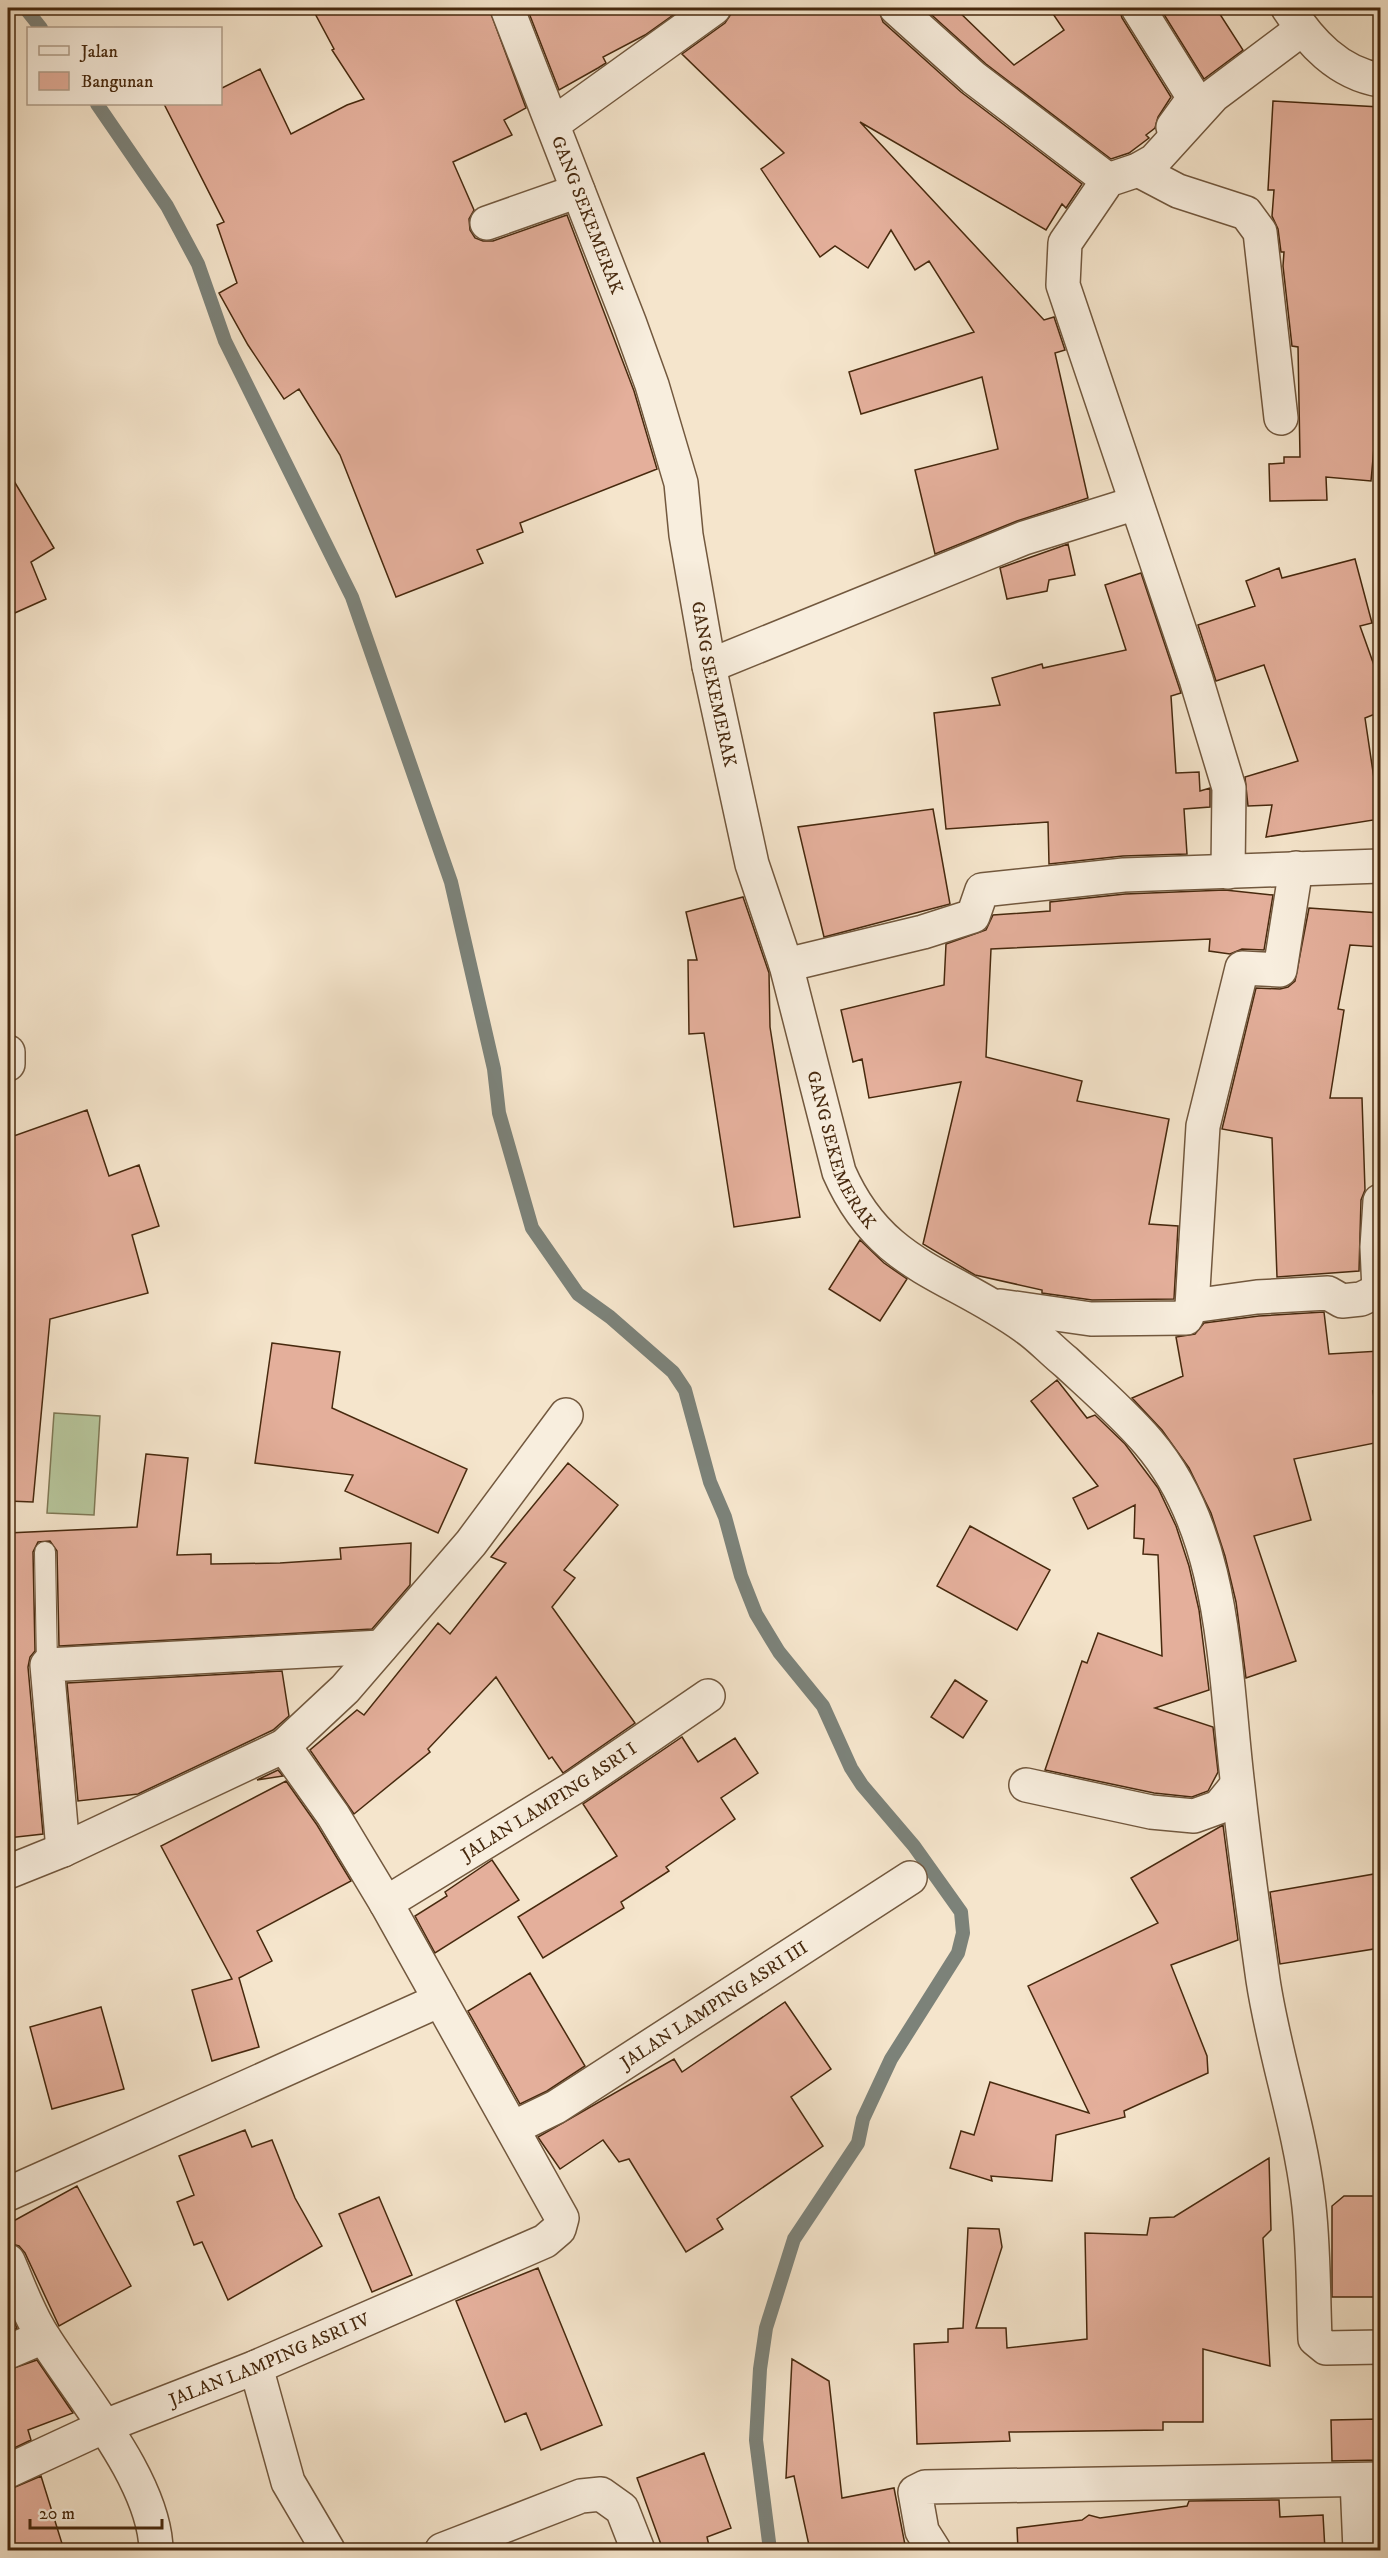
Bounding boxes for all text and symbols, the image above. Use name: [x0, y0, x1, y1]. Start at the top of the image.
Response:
legend: [27, 27, 222, 105]
text: Jalan: [79, 41, 119, 63]
text: Bangunan: [81, 71, 154, 93]
street label: GANG SEKEMERAK: [546, 133, 627, 298]
street label: GANG SEKEMERAK: [686, 600, 741, 769]
street label: GANG SEKEMERAK: [802, 1069, 880, 1234]
street label: JALAN LAMPING ASRI I: [456, 1738, 641, 1867]
street label: JALAN LAMPING ASRI III: [615, 1937, 812, 2075]
street label: JALAN LAMPING ASRI IV: [164, 2309, 374, 2413]
scale bar: [30, 2492, 162, 2530]
text: 20 m: [39, 2503, 75, 2525]

